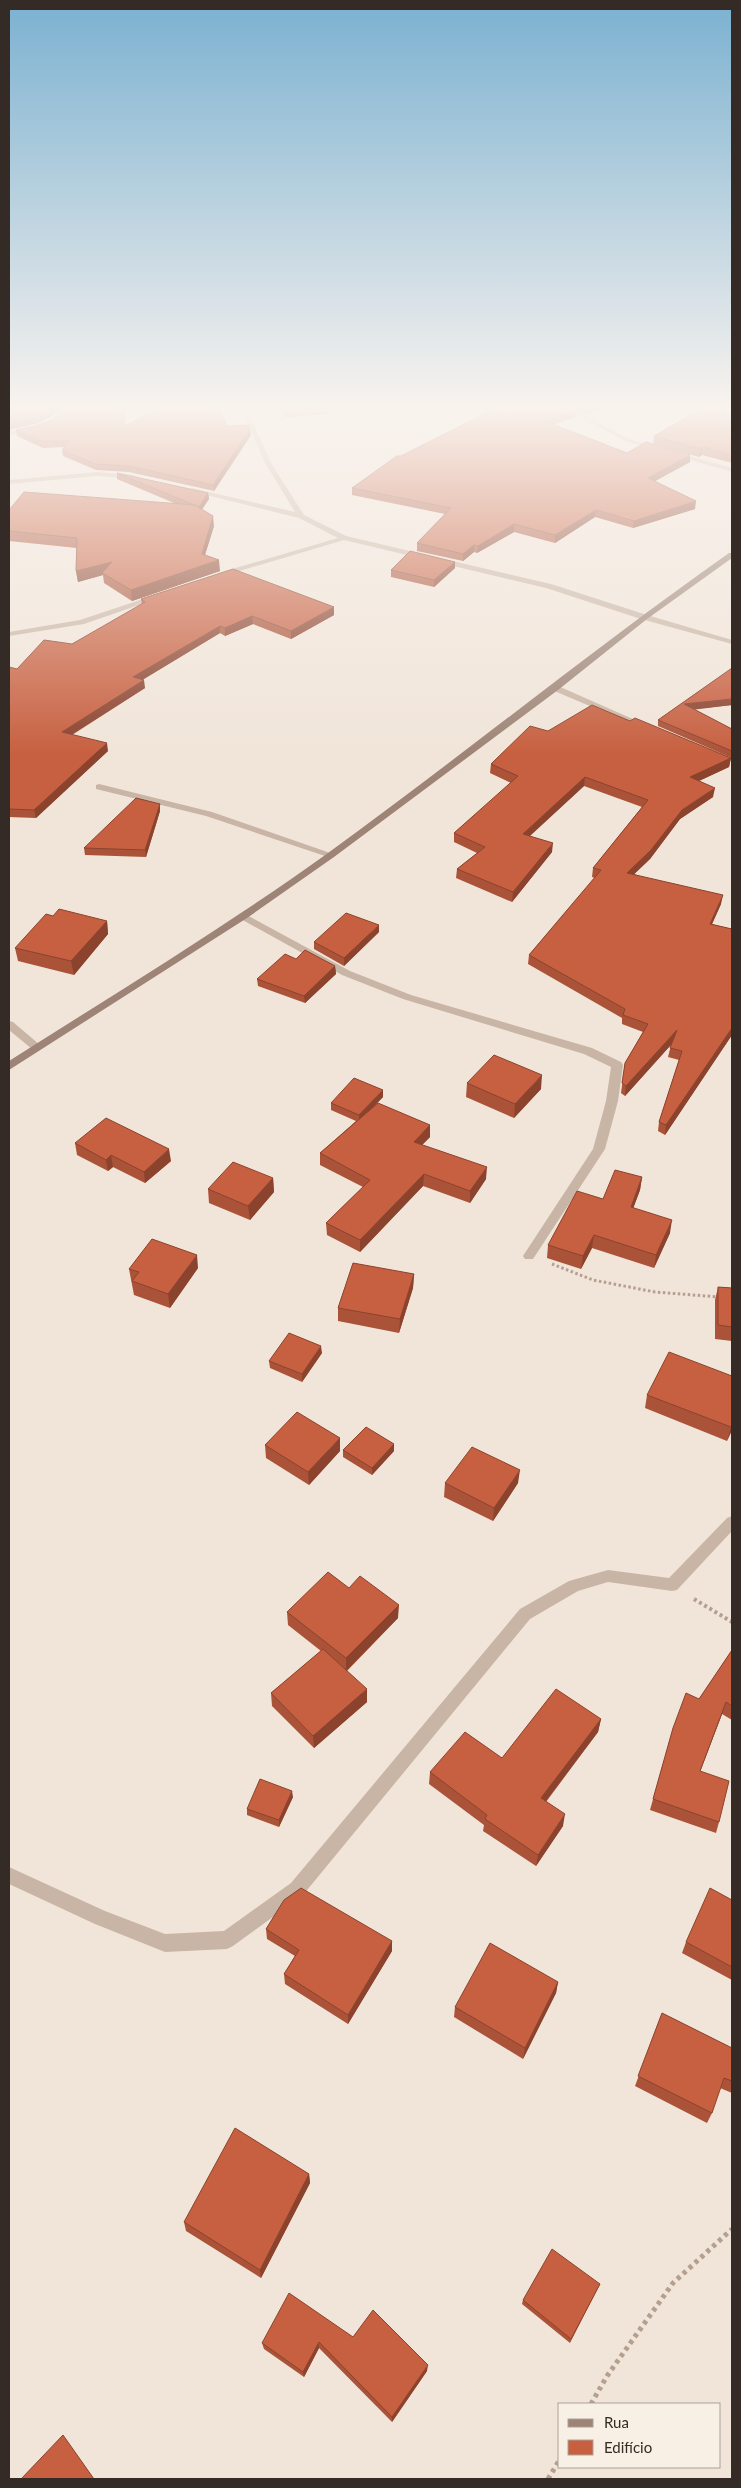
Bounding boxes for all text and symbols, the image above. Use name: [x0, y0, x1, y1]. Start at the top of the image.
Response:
legend: [558, 2403, 721, 2468]
text: Rua: [604, 2413, 629, 2431]
text: Edifício: [604, 2438, 652, 2456]

